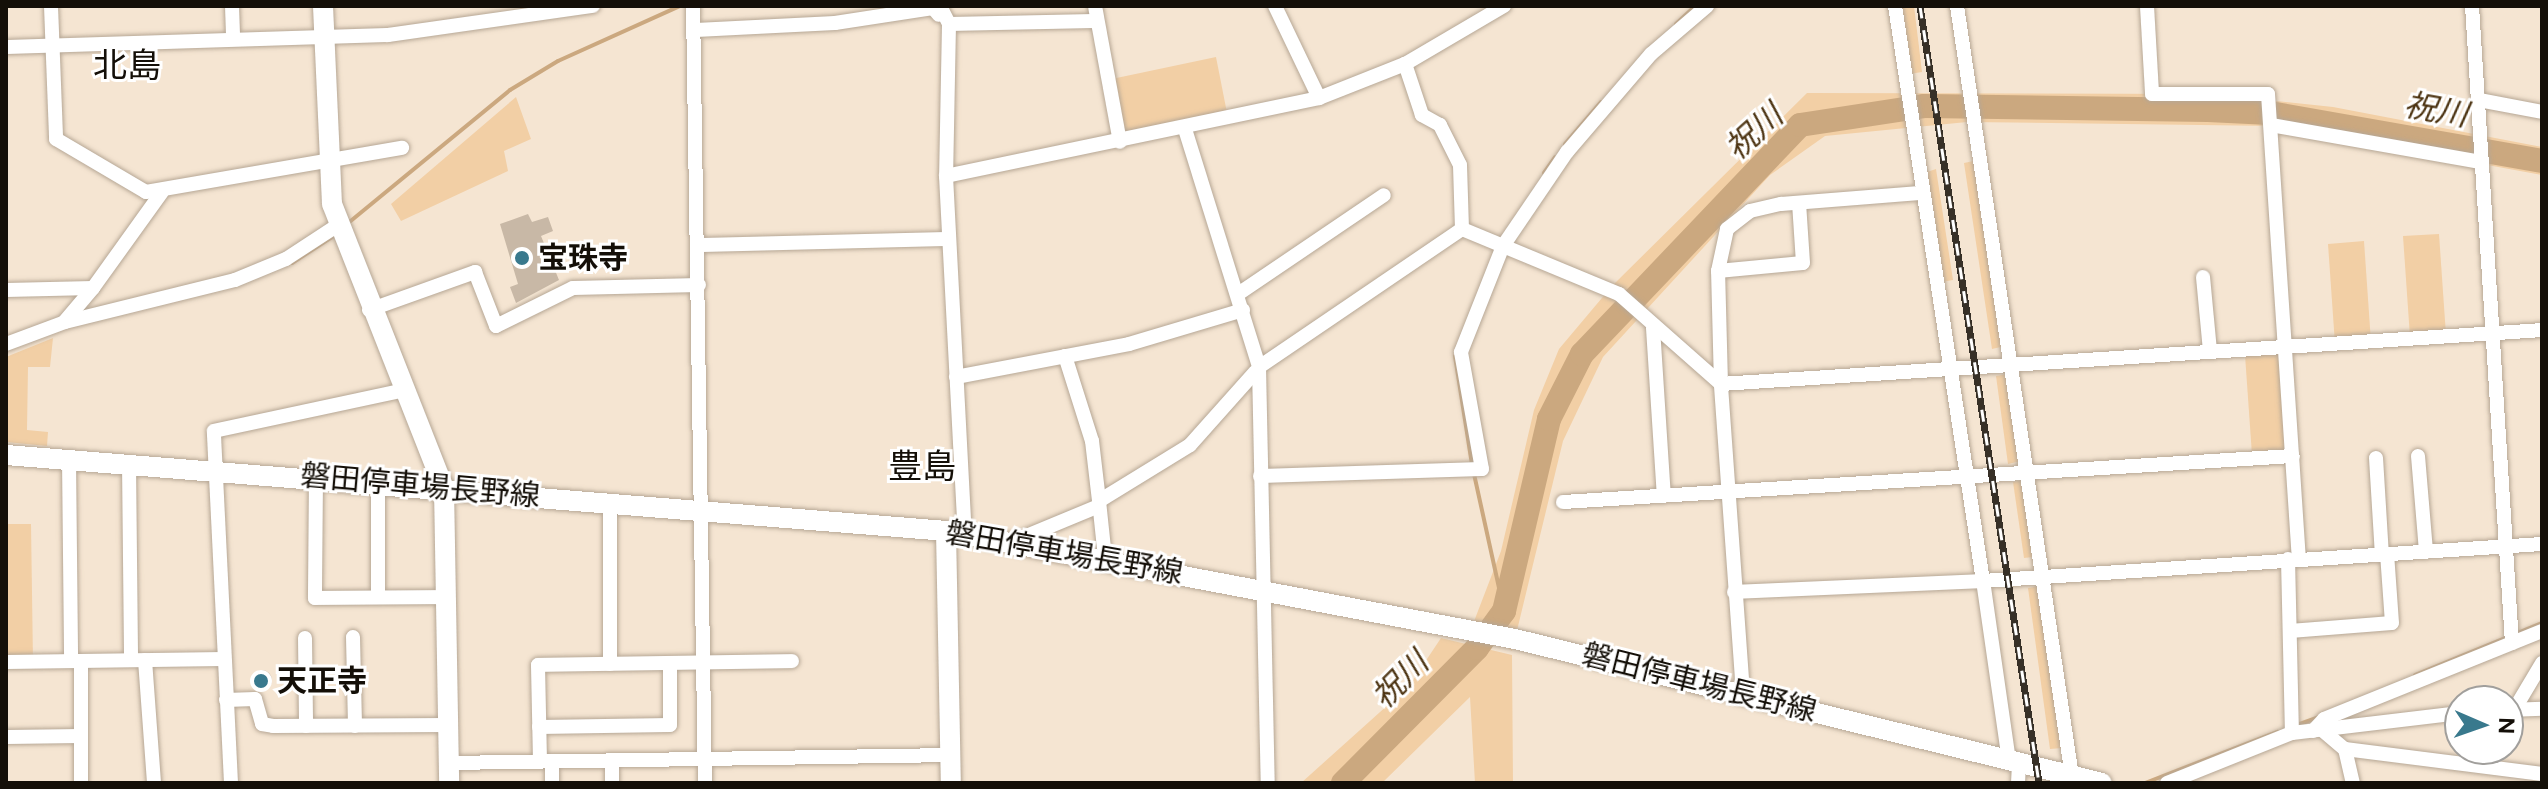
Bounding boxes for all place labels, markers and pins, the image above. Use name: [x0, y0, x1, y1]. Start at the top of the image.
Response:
place label: 宝珠寺: [538, 240, 628, 276]
marker: 宝珠寺: [513, 249, 531, 267]
place label: 天正寺: [277, 663, 367, 699]
marker: 天正寺: [252, 672, 270, 690]

